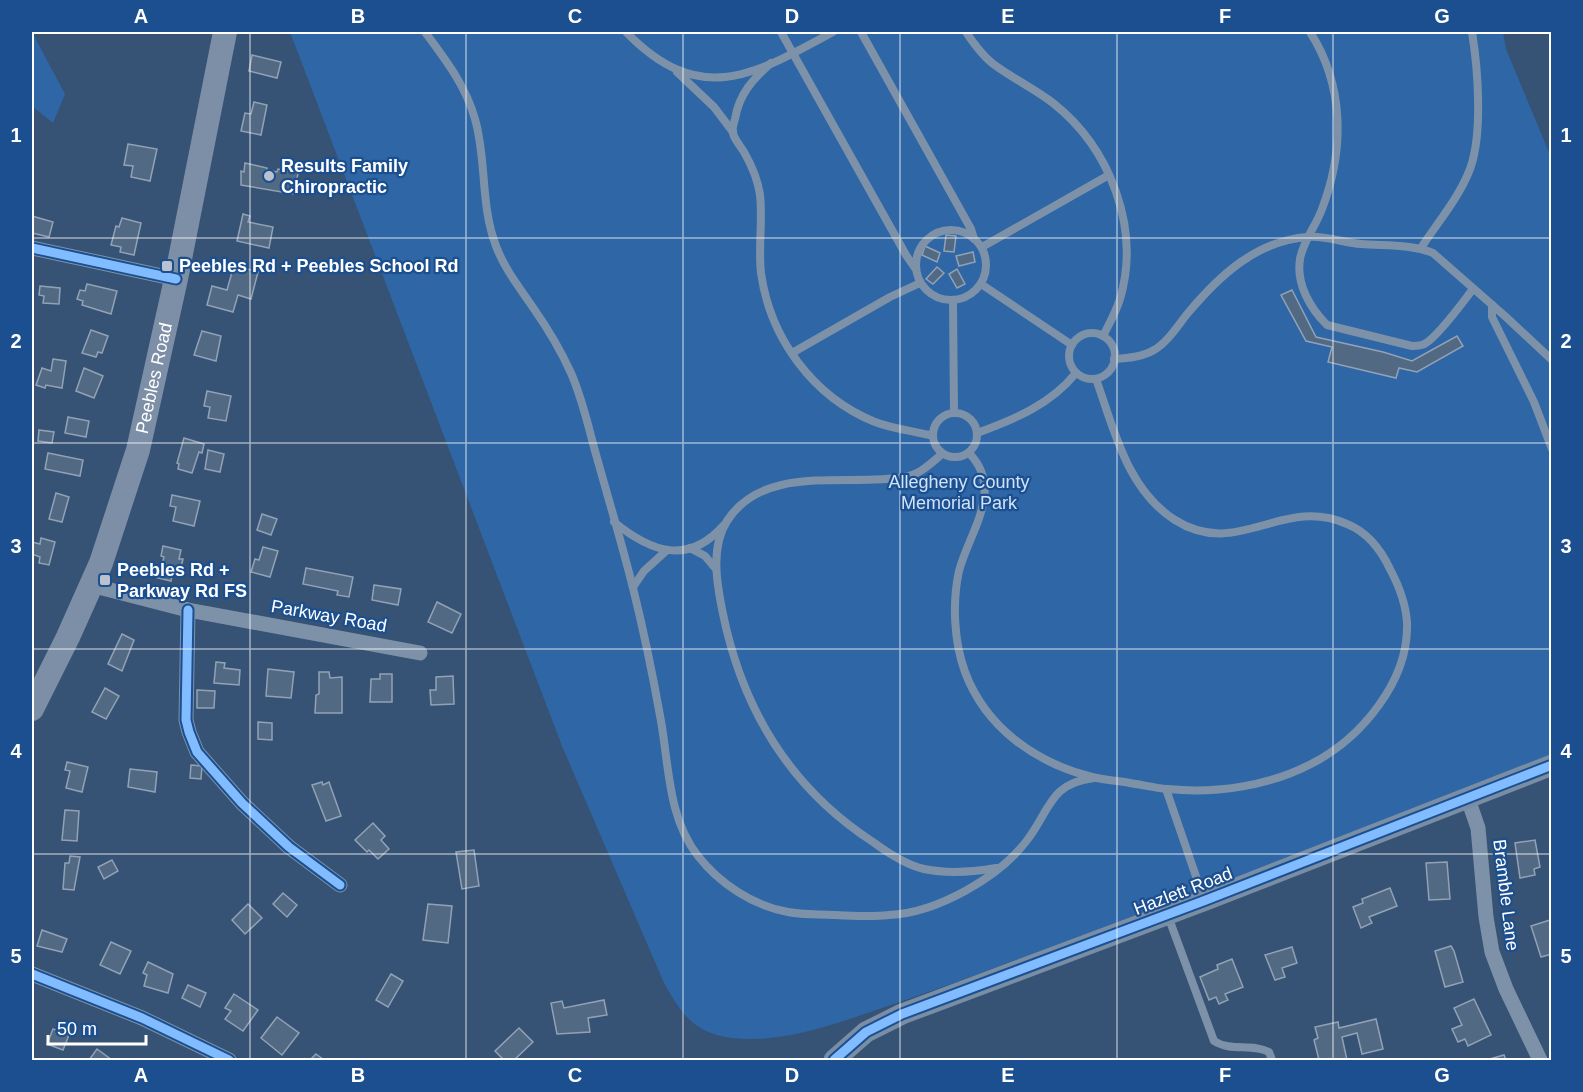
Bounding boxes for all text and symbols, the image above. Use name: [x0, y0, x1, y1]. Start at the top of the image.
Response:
text: A: [134, 5, 148, 27]
text: B: [351, 5, 365, 27]
text: C: [568, 5, 582, 27]
text: D: [785, 5, 799, 27]
text: E: [1001, 5, 1015, 27]
text: F: [1219, 5, 1231, 27]
text: G: [1434, 5, 1450, 27]
text: 1: [10, 124, 22, 146]
text: 1: [1560, 124, 1572, 146]
place label: Results Family Chiropractic: [281, 156, 408, 197]
marker: Results Family Chiropractic: [262, 169, 276, 183]
place label: Peebles Rd + Peebles School Rd: [179, 256, 459, 276]
marker: Peebles Rd + Peebles School Rd: [160, 259, 174, 273]
street label: Peebles Road: [132, 321, 176, 436]
text: 2: [10, 330, 22, 352]
text: 2: [1560, 330, 1572, 352]
park label: Allegheny County Memorial Park: [888, 472, 1030, 513]
text: 3: [10, 535, 22, 557]
text: 3: [1560, 535, 1572, 557]
place label: Peebles Rd + Parkway Rd FS: [117, 560, 247, 601]
marker: Peebles Rd + Parkway Rd FS: [98, 573, 112, 587]
street label: Parkway Road: [270, 596, 388, 636]
text: 4: [10, 740, 22, 762]
text: 4: [1560, 740, 1572, 762]
street label: Bramble Lane: [1489, 838, 1523, 952]
street label: Hazlett Road: [1131, 863, 1235, 919]
text: 5: [10, 945, 22, 967]
text: 5: [1560, 945, 1572, 967]
scale bar: [48, 1008, 146, 1046]
text: 50 m: [57, 1019, 97, 1039]
text: A: [134, 1064, 148, 1086]
text: B: [351, 1064, 365, 1086]
text: C: [568, 1064, 582, 1086]
text: D: [785, 1064, 799, 1086]
text: E: [1001, 1064, 1015, 1086]
text: F: [1219, 1064, 1231, 1086]
text: G: [1434, 1064, 1450, 1086]

